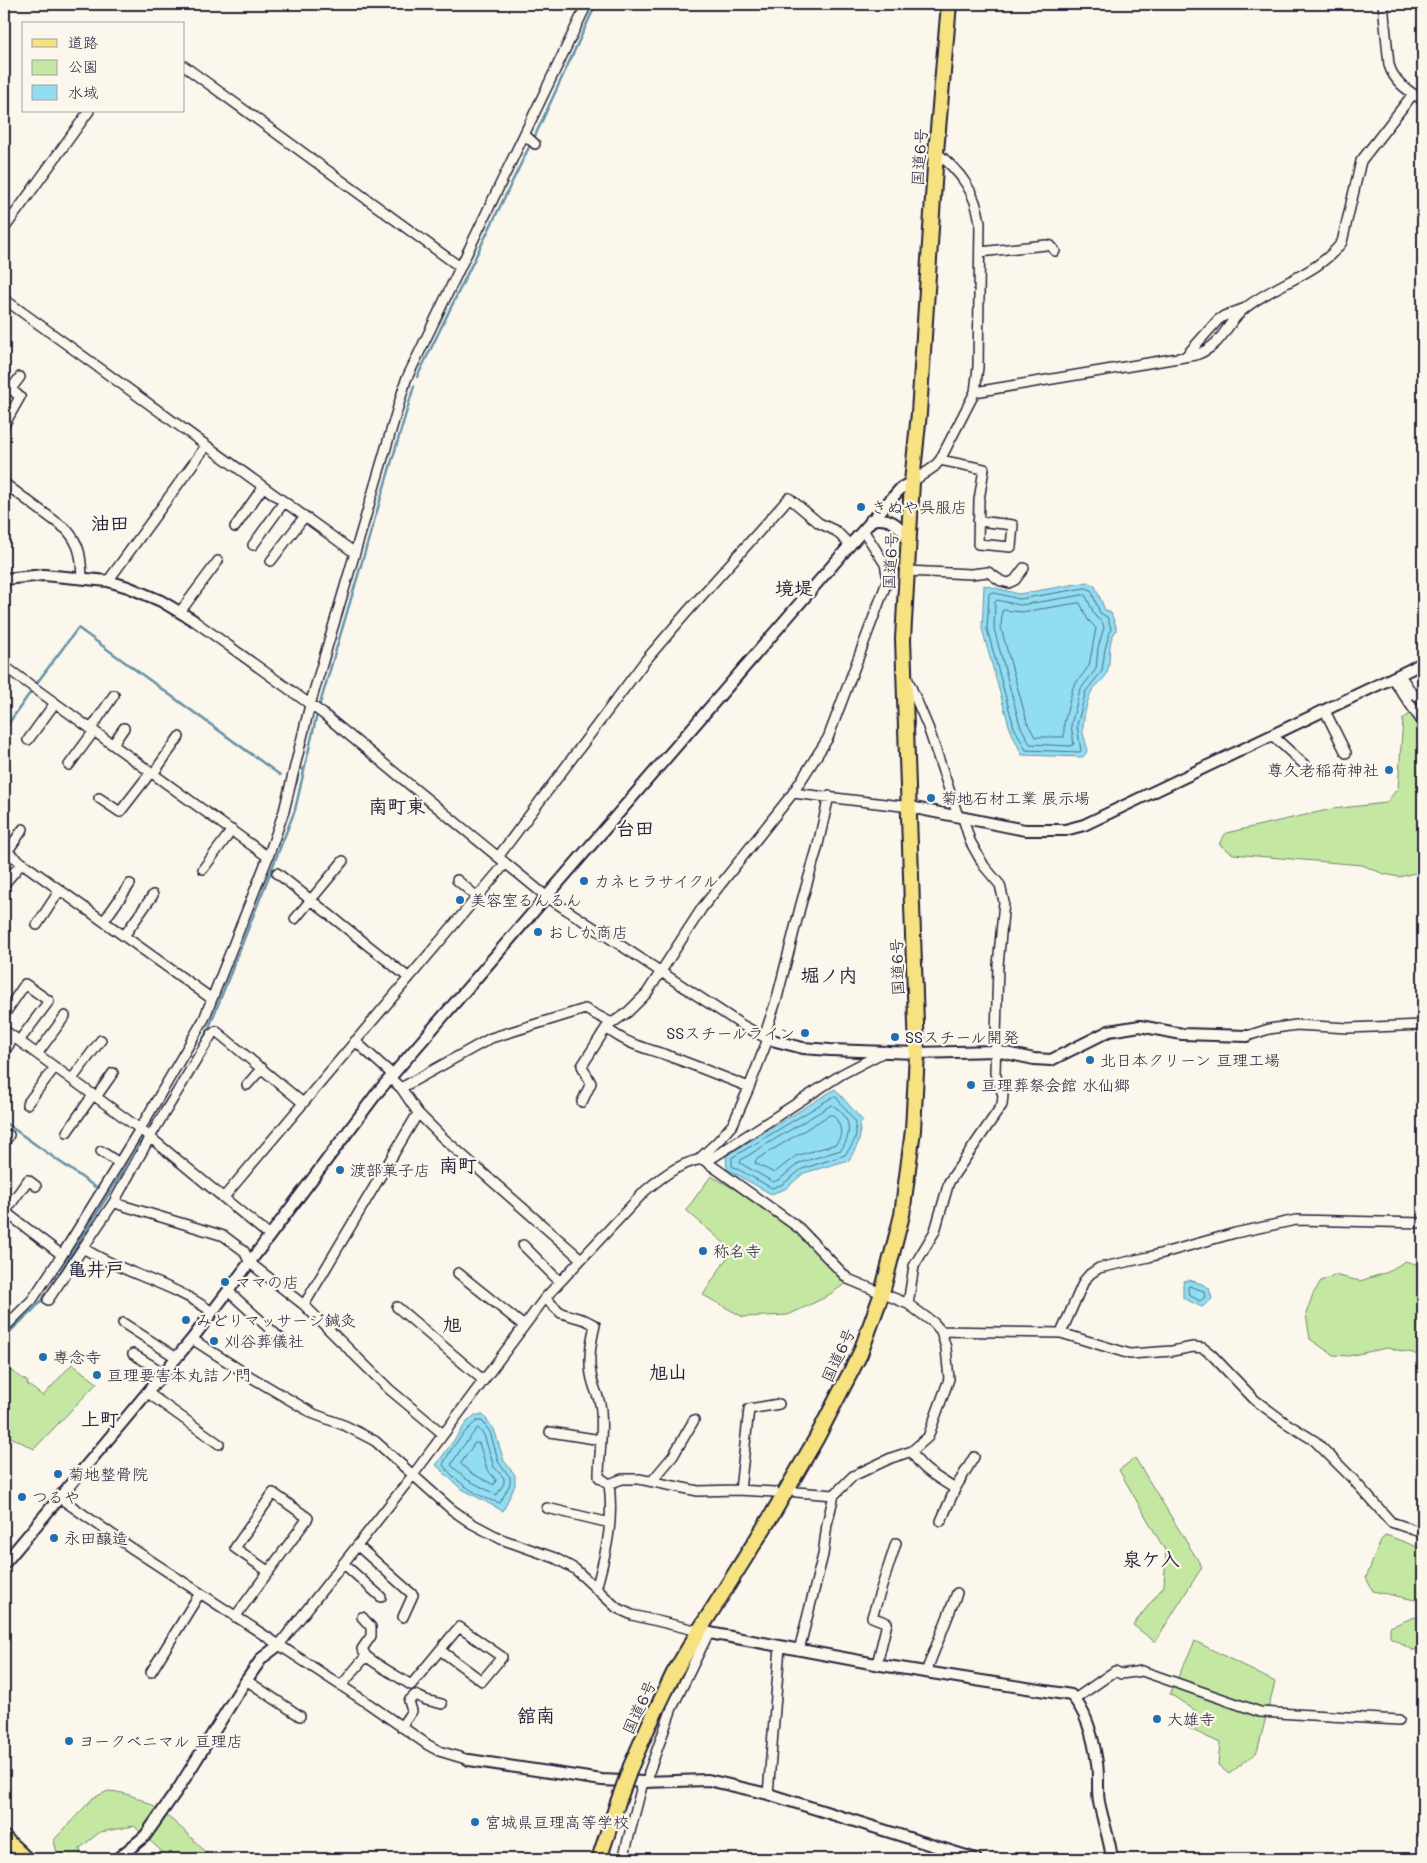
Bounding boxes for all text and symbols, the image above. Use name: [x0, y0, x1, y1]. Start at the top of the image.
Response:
legend: [22, 22, 185, 112]
text: 道路: [68, 32, 98, 52]
text: 公園: [68, 56, 98, 76]
text: 水域: [68, 82, 98, 102]
street label: 国道6号: [906, 127, 931, 186]
place label: きぬや呉服店: [871, 496, 967, 517]
marker: きぬや呉服店: [855, 501, 867, 513]
district label: 油田: [91, 510, 129, 535]
street label: 国道6号: [878, 532, 901, 590]
district label: 境堤: [775, 575, 813, 600]
place label: 尊久老稲荷神社: [1267, 759, 1379, 780]
marker: 尊久老稲荷神社: [1383, 764, 1395, 776]
place label: 菊地石材工業 展示場: [941, 787, 1090, 808]
marker: 菊地石材工業 展示場: [925, 792, 937, 804]
district label: 南町東: [368, 793, 426, 818]
district label: 台田: [616, 815, 654, 840]
place label: カネヒラサイクル: [594, 870, 719, 891]
marker: カネヒラサイクル: [578, 875, 590, 887]
place label: 美容室るんるん: [470, 889, 582, 910]
marker: 美容室るんるん: [454, 894, 466, 906]
place label: おしか商店: [548, 921, 628, 942]
marker: おしか商店: [532, 926, 544, 938]
street label: 国道6号: [885, 938, 908, 996]
district label: 堀ノ内: [800, 962, 858, 987]
place label: SSスチールライン: [666, 1022, 795, 1043]
place label: SSスチール開発: [905, 1026, 1018, 1047]
marker: SSスチールライン: [799, 1027, 811, 1039]
marker: SSスチール開発: [889, 1031, 901, 1043]
place label: 北日本クリーン 亘理工場: [1100, 1049, 1280, 1070]
marker: 北日本クリーン 亘理工場: [1084, 1054, 1096, 1066]
place label: 亘理葬祭会館 水仙郷: [981, 1074, 1130, 1095]
marker: 亘理葬祭会館 水仙郷: [965, 1079, 977, 1091]
district label: 南町: [439, 1152, 477, 1177]
place label: 渡部菓子店: [350, 1159, 430, 1180]
marker: 渡部菓子店: [334, 1164, 346, 1176]
place label: 称名寺: [713, 1240, 761, 1261]
marker: 称名寺: [697, 1245, 709, 1257]
district label: 亀井戸: [67, 1256, 125, 1281]
place label: ママの店: [235, 1271, 299, 1292]
marker: ママの店: [219, 1276, 231, 1288]
place label: みどりマッサージ鍼灸: [196, 1309, 356, 1330]
district label: 旭: [442, 1311, 462, 1336]
marker: みどりマッサージ鍼灸: [180, 1314, 192, 1326]
street label: 国道6号: [816, 1324, 859, 1385]
place label: 刈谷葬儀社: [224, 1330, 304, 1351]
marker: 刈谷葬儀社: [208, 1335, 220, 1347]
place label: 専念寺: [53, 1346, 101, 1367]
marker: 専念寺: [37, 1351, 49, 1363]
district label: 旭山: [649, 1359, 687, 1384]
place label: 亘理要害本丸詰ノ門: [107, 1364, 251, 1385]
marker: 亘理要害本丸詰ノ門: [91, 1369, 103, 1381]
district label: 上町: [81, 1406, 119, 1431]
place label: 菊地整骨院: [68, 1463, 148, 1484]
marker: 菊地整骨院: [52, 1468, 64, 1480]
place label: つるや: [32, 1486, 80, 1507]
marker: つるや: [16, 1491, 28, 1503]
place label: 永田醸造: [64, 1527, 128, 1548]
marker: 永田醸造: [48, 1532, 60, 1544]
district label: 泉ケ入: [1122, 1546, 1180, 1571]
street label: 国道6号: [617, 1676, 660, 1737]
district label: 舘南: [517, 1702, 555, 1727]
place label: 大雄寺: [1167, 1708, 1215, 1729]
marker: 大雄寺: [1151, 1713, 1163, 1725]
place label: ヨークベニマル 亘理店: [79, 1730, 243, 1751]
marker: ヨークベニマル 亘理店: [63, 1735, 75, 1747]
place label: 宮城県亘理高等学校: [485, 1811, 629, 1832]
marker: 宮城県亘理高等学校: [469, 1816, 481, 1828]

